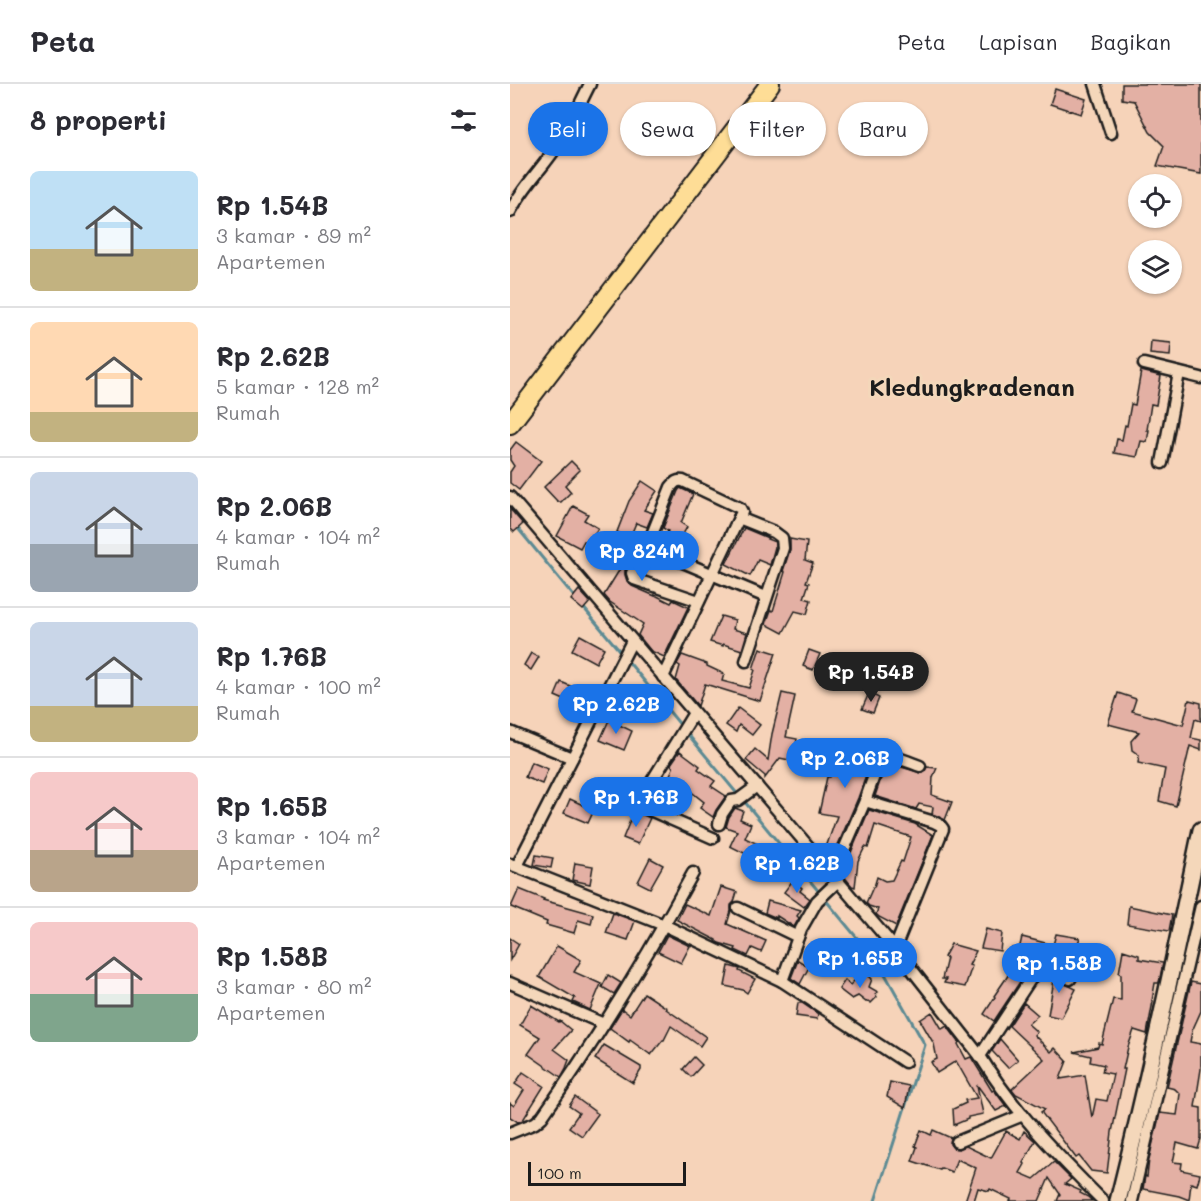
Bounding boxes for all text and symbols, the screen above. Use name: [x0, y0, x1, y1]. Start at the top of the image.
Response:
text: Peta: [30, 23, 95, 59]
text: Peta: [898, 28, 946, 55]
text: Lapisan: [979, 28, 1057, 55]
text: Bagikan: [1090, 28, 1171, 55]
chip: Beli: [528, 102, 608, 156]
chip: Sewa: [620, 102, 716, 156]
chip: Filter: [728, 102, 826, 156]
chip: Baru: [838, 102, 928, 156]
text: 8 properti: [30, 103, 167, 137]
icon: filters: [447, 104, 480, 137]
map controls: [1128, 174, 1182, 294]
button: locate: [1128, 174, 1182, 228]
text: Rp 1.54B: [216, 188, 328, 222]
icon: home: [78, 195, 150, 267]
text: 3 kamar · 89 m²: [216, 222, 371, 248]
button: layers: [1128, 240, 1182, 294]
text: Apartemen: [216, 248, 325, 274]
text: Rp 2.62B: [216, 339, 330, 373]
icon: home: [78, 346, 150, 418]
district label: Kledungkradenan: [869, 371, 1075, 402]
text: 5 kamar · 128 m²: [216, 373, 379, 399]
text: Rumah: [216, 399, 279, 425]
text: Rp 2.06B: [216, 489, 332, 523]
icon: home: [78, 496, 150, 568]
text: 4 kamar · 104 m²: [216, 523, 380, 549]
pin: Rp 824M: [587, 531, 697, 582]
text: Rp 824M: [599, 537, 685, 563]
text: Rumah: [216, 549, 279, 575]
text: Rp 1.76B: [216, 639, 327, 673]
icon: home: [78, 646, 150, 718]
pin: Rp 1.54B: [809, 652, 933, 703]
text: Rp 1.54B: [828, 658, 914, 684]
text: 4 kamar · 100 m²: [216, 673, 381, 699]
pin: Rp 2.62B: [554, 684, 678, 735]
text: Rp 2.62B: [572, 690, 660, 716]
text: Rumah: [216, 699, 279, 725]
pin: Rp 2.06B: [783, 738, 907, 789]
text: Rp 2.06B: [800, 744, 890, 770]
pin: Rp 1.76B: [574, 777, 698, 828]
text: Rp 1.76B: [593, 783, 679, 809]
text: Rp 1.65B: [216, 789, 328, 823]
icon: home: [78, 796, 150, 868]
text: 3 kamar · 104 m²: [216, 823, 380, 849]
pin: Rp 1.62B: [735, 843, 859, 894]
text: Apartemen: [216, 849, 325, 875]
text: Rp 1.62B: [754, 849, 840, 875]
pin: Rp 1.65B: [798, 938, 922, 989]
text: Rp 1.58B: [216, 939, 328, 973]
pin: Rp 1.58B: [997, 943, 1121, 994]
text: Rp 1.65B: [817, 944, 903, 970]
icon: home: [78, 946, 150, 1018]
text: Rp 1.58B: [1016, 949, 1102, 975]
text: 3 kamar · 80 m²: [216, 973, 372, 999]
text: Apartemen: [216, 999, 325, 1025]
scale bar: [528, 1159, 686, 1186]
text: 100 m: [537, 1162, 582, 1183]

